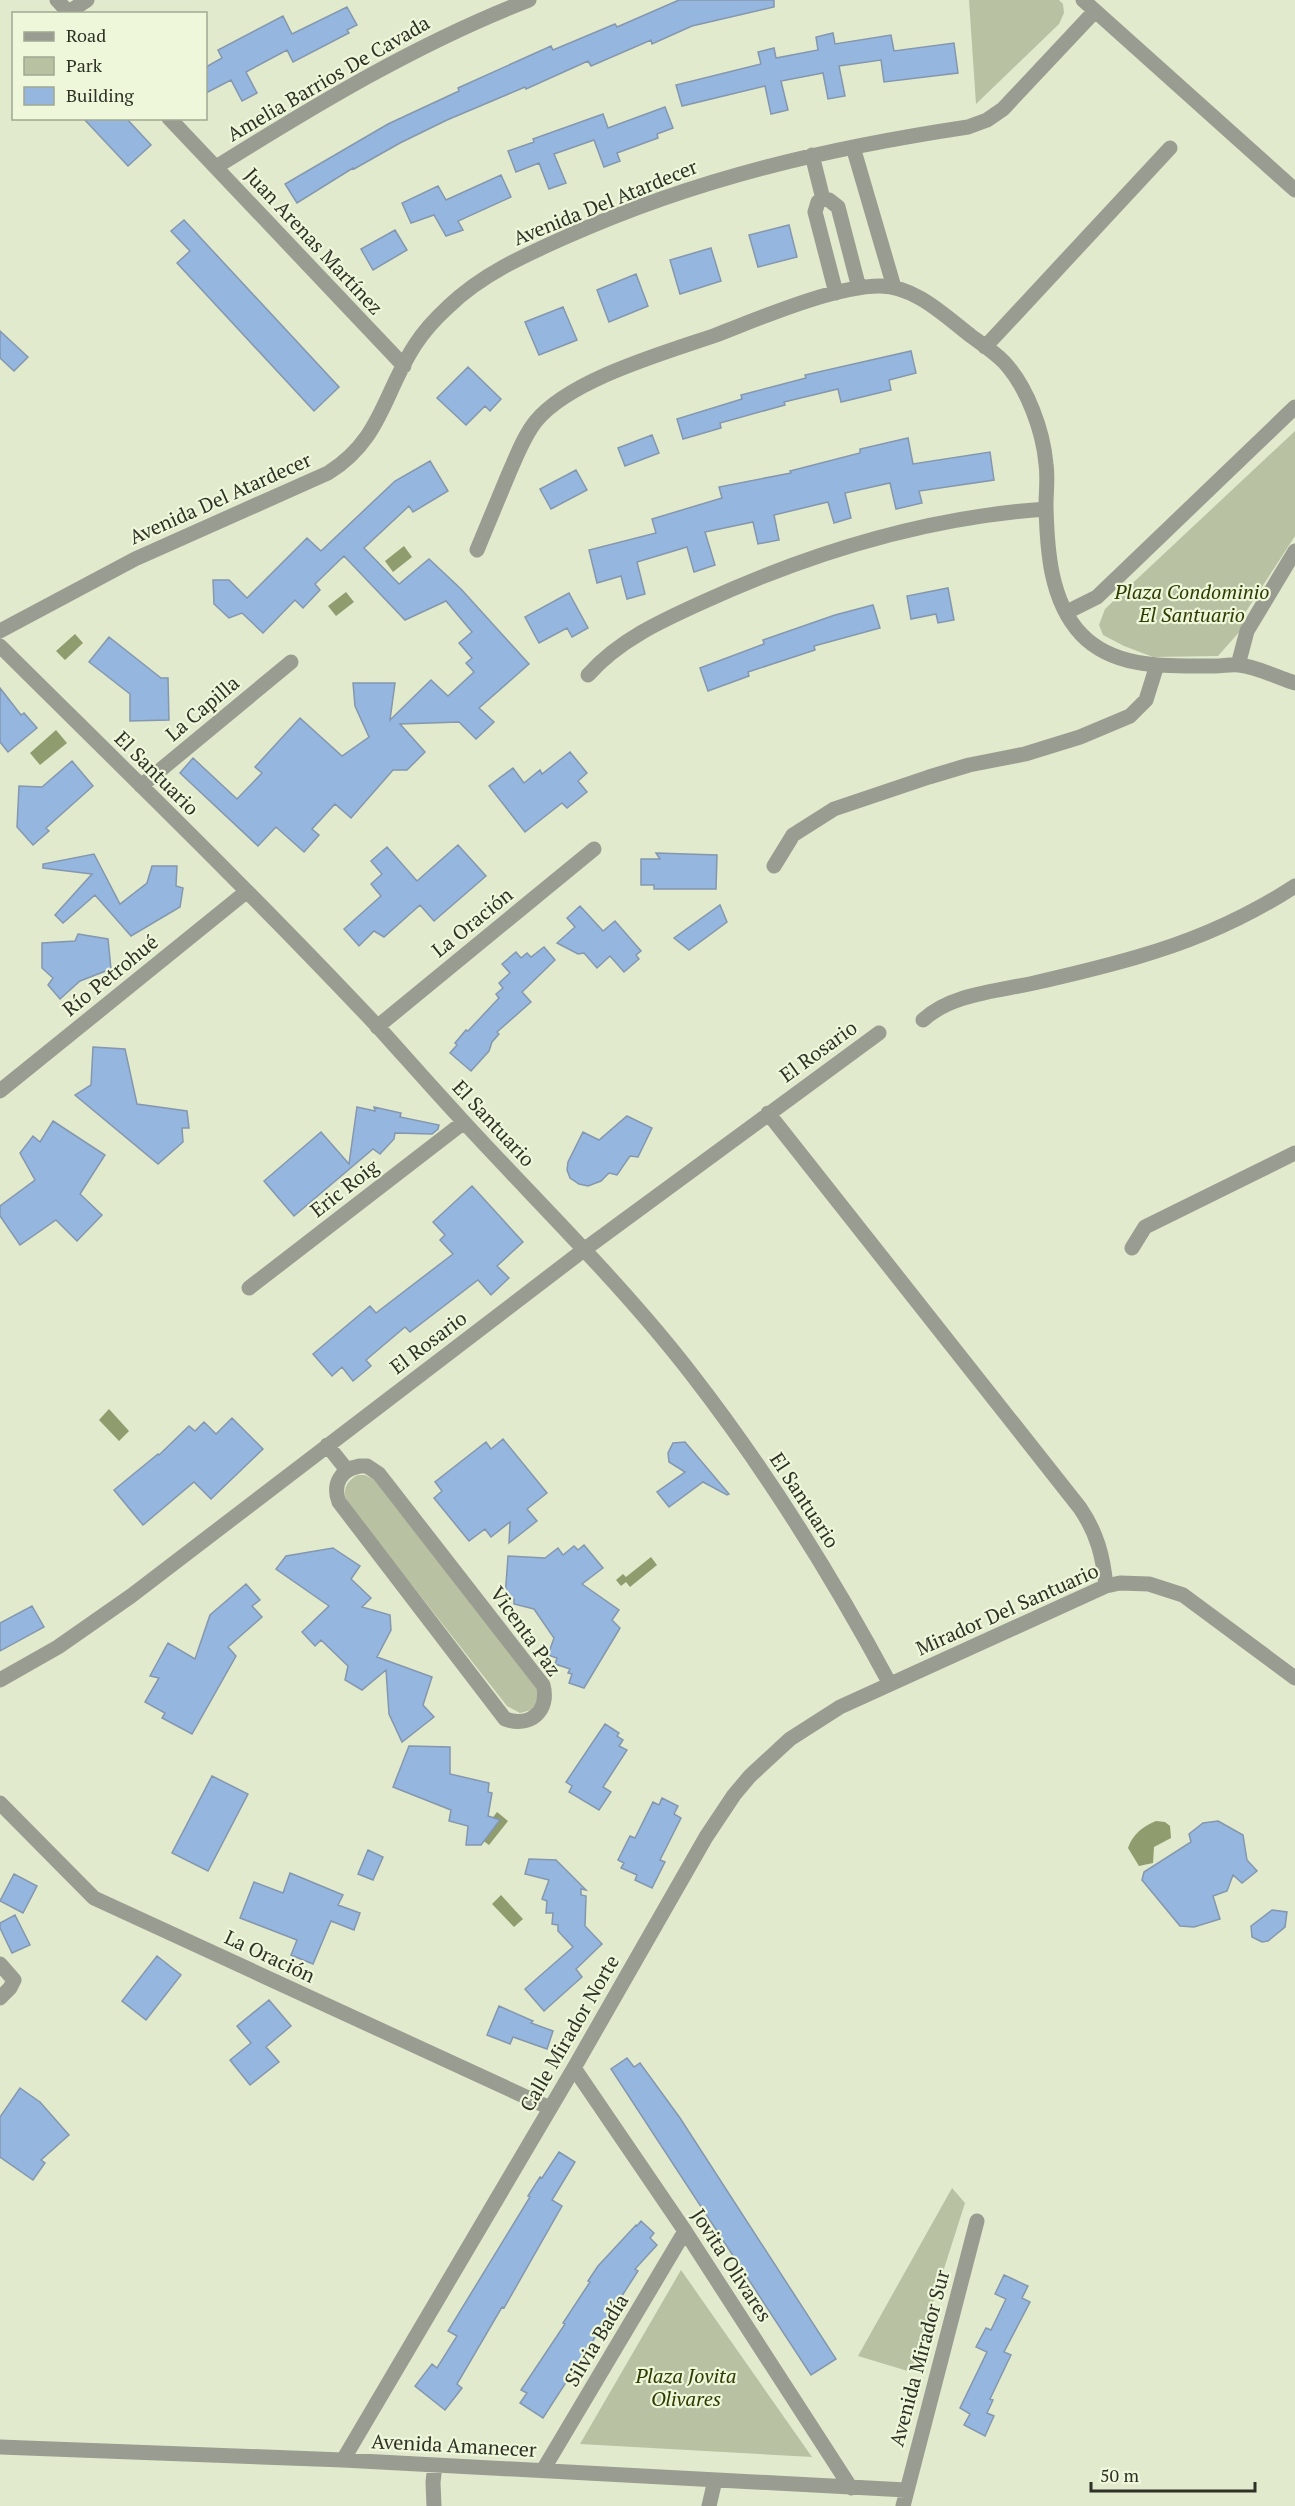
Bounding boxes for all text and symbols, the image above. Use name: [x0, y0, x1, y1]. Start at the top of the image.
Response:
street label: Amelia Barrios De Cavada: [222, 9, 434, 147]
legend: [12, 12, 207, 120]
text: Road: [66, 23, 106, 47]
text: Park: [66, 53, 103, 77]
text: Building: [66, 83, 134, 107]
street label: Avenida Del Atardecer: [509, 153, 701, 251]
street label: Juan Arenas Martínez: [239, 162, 389, 320]
street label: Avenida Del Atardecer: [125, 446, 316, 550]
park label: Plaza Condominio El Santuario: [1114, 578, 1269, 628]
street label: La Capilla: [159, 669, 245, 747]
street label: El Santuario: [109, 725, 205, 821]
street label: La Oración: [426, 881, 518, 963]
street label: Río Petrohué: [57, 928, 163, 1022]
street label: El Rosario: [774, 1014, 862, 1088]
street label: El Santuario: [447, 1074, 541, 1172]
street label: Eric Roig: [304, 1153, 384, 1223]
street label: El Rosario: [384, 1304, 472, 1380]
street label: El Santuario: [764, 1447, 846, 1553]
street label: Mirador Del Santuario: [911, 1557, 1103, 1661]
street label: Vicenta Paz: [484, 1581, 568, 1681]
street label: La Oración: [220, 1923, 320, 1989]
street label: Calle Mirador Norte: [513, 1950, 625, 2116]
street label: Jovita Olivares: [685, 2203, 779, 2327]
street label: Avenida Mirador Sur: [882, 2266, 956, 2449]
street label: Silvia Badía: [558, 2289, 634, 2391]
park label: Plaza Jovita Olivares: [635, 2362, 736, 2412]
street label: Avenida Amanecer: [371, 2427, 538, 2463]
scale bar: [1091, 2455, 1254, 2493]
text: 50 m: [1100, 2463, 1140, 2487]

